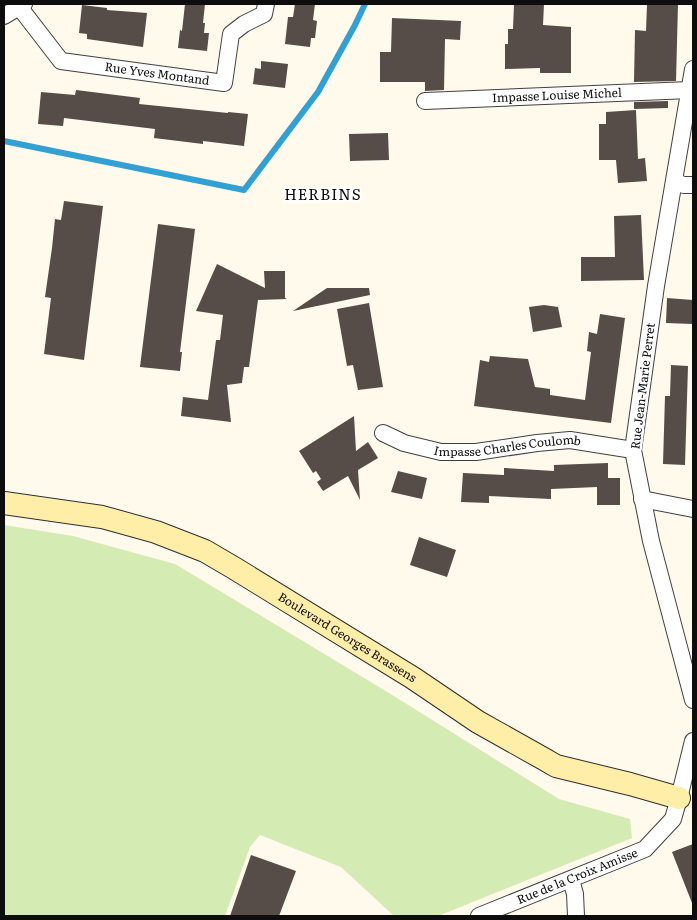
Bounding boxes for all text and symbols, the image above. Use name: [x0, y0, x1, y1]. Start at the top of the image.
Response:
street label: Rue Yves Montand: [104, 57, 211, 89]
street label: Impasse Louise Michel: [492, 83, 622, 106]
district label: HERBINS: [284, 182, 362, 205]
street label: Rue Jean-Marie Perret: [625, 321, 659, 450]
street label: Impasse Charles Coulomb: [432, 430, 582, 460]
street label: Boulevard Georges Brassens: [275, 587, 421, 686]
street label: Rue de la Croix Amisse: [514, 843, 640, 908]

